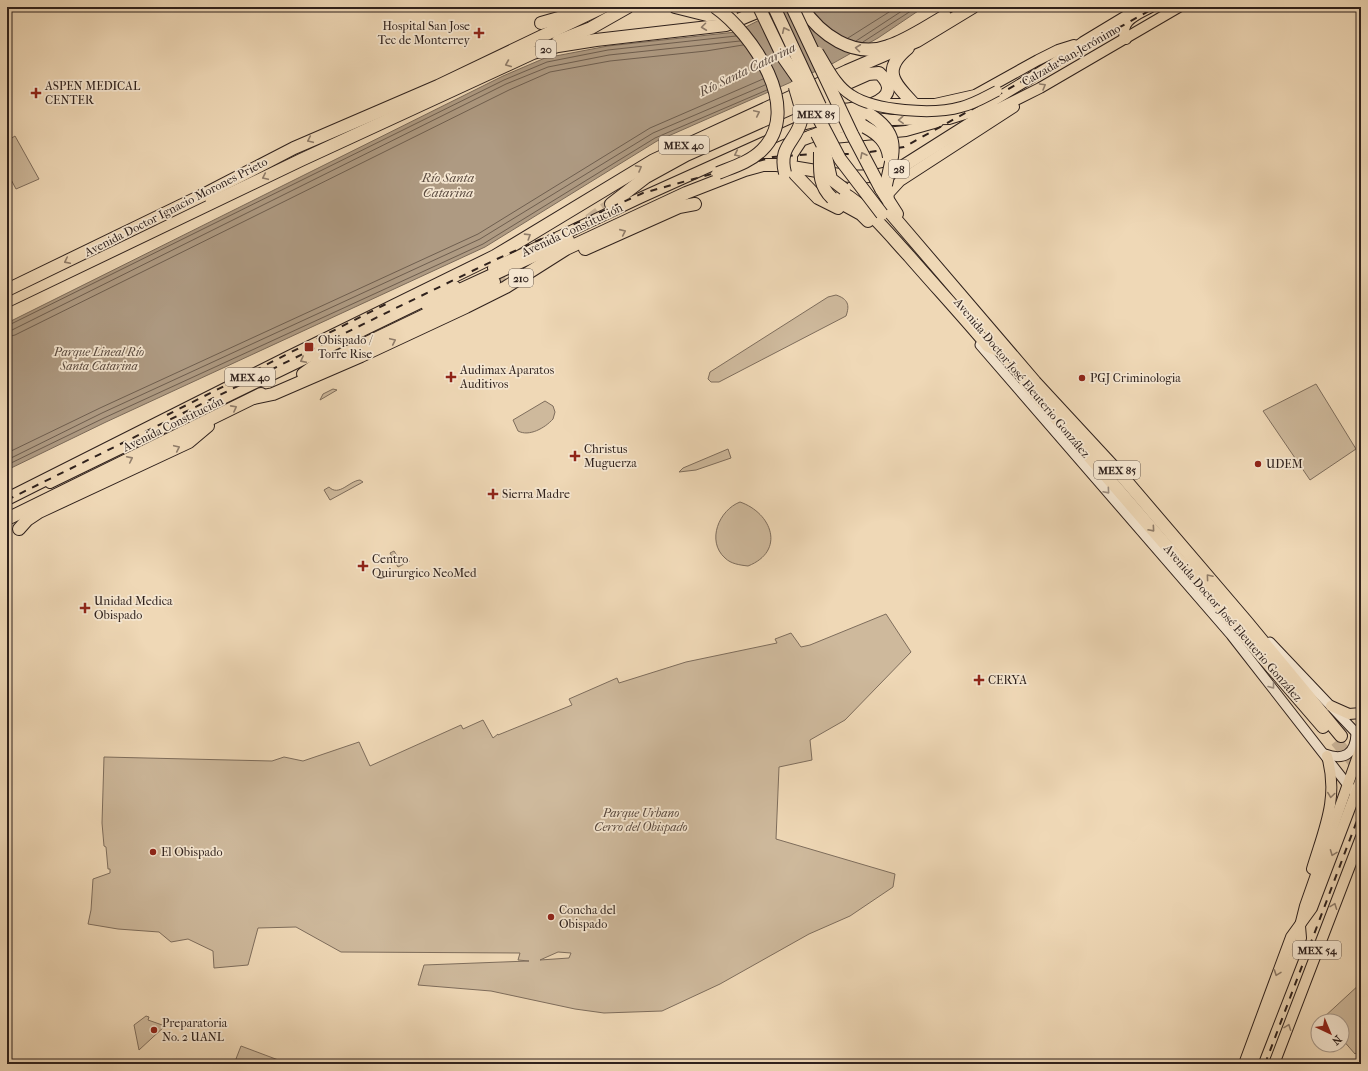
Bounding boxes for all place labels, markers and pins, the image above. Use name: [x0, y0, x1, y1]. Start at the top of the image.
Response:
place label: Hospital San Jose Tec de Monterrey: [378, 19, 471, 47]
marker: Hospital San Jose Tec de Monterrey: [473, 27, 485, 39]
place label: ASPEN MEDICAL CENTER: [44, 79, 141, 107]
marker: ASPEN MEDICAL CENTER: [30, 87, 42, 99]
place label: Obispado / Torre Rise: [318, 333, 373, 361]
marker: Obispado / Torre Rise: [303, 341, 315, 353]
place label: Audimax Aparatos Auditivos: [459, 363, 555, 391]
marker: Audimax Aparatos Auditivos: [445, 371, 457, 383]
place label: PGJ Criminologia: [1090, 371, 1181, 385]
marker: PGJ Criminologia: [1077, 373, 1087, 383]
place label: Christus Muguerza: [584, 442, 637, 470]
marker: Christus Muguerza: [569, 450, 581, 462]
place label: UDEM: [1266, 457, 1303, 471]
marker: UDEM: [1253, 459, 1263, 469]
place label: Sierra Madre: [502, 487, 570, 501]
marker: Sierra Madre: [487, 488, 499, 500]
place label: Centro Quirurgico NeoMed: [372, 552, 477, 580]
marker: Centro Quirurgico NeoMed: [357, 560, 369, 572]
place label: Unidad Medica Obispado: [94, 594, 173, 622]
marker: Unidad Medica Obispado: [79, 602, 91, 614]
place label: CERYA: [988, 673, 1027, 687]
marker: CERYA: [973, 674, 985, 686]
place label: El Obispado: [161, 845, 223, 859]
marker: El Obispado: [148, 847, 158, 857]
place label: Concha del Obispado: [559, 903, 617, 931]
marker: Concha del Obispado: [546, 912, 556, 922]
place label: Preparatoria No. 2 UANL: [162, 1016, 228, 1044]
marker: Preparatoria No. 2 UANL: [149, 1025, 159, 1035]

